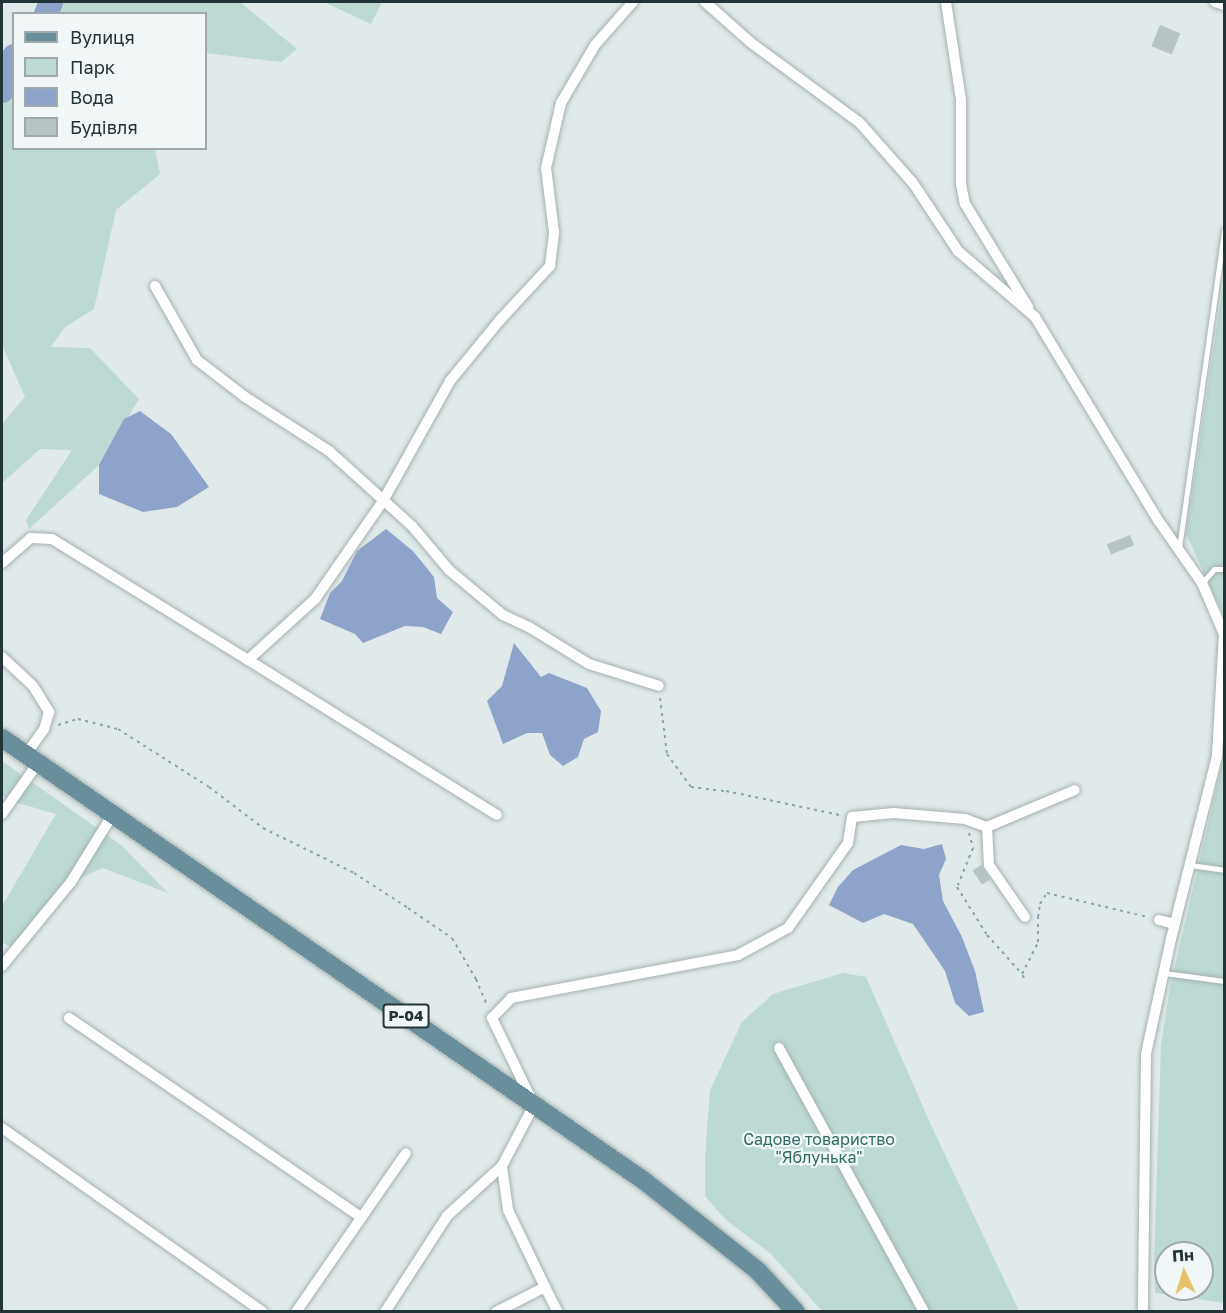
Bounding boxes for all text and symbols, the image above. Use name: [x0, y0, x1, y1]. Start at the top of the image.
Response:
legend: [12, 12, 207, 150]
text: Вулиця: [70, 26, 135, 48]
text: Парк: [70, 56, 115, 78]
text: Вода: [70, 86, 114, 108]
text: Будівля: [70, 116, 138, 138]
road number: Р-04: [382, 1004, 430, 1028]
park label: Садове товариство "Яблунька": [743, 1129, 895, 1167]
north arrow: [1154, 1241, 1214, 1301]
text: Пн: [1171, 1244, 1194, 1266]

